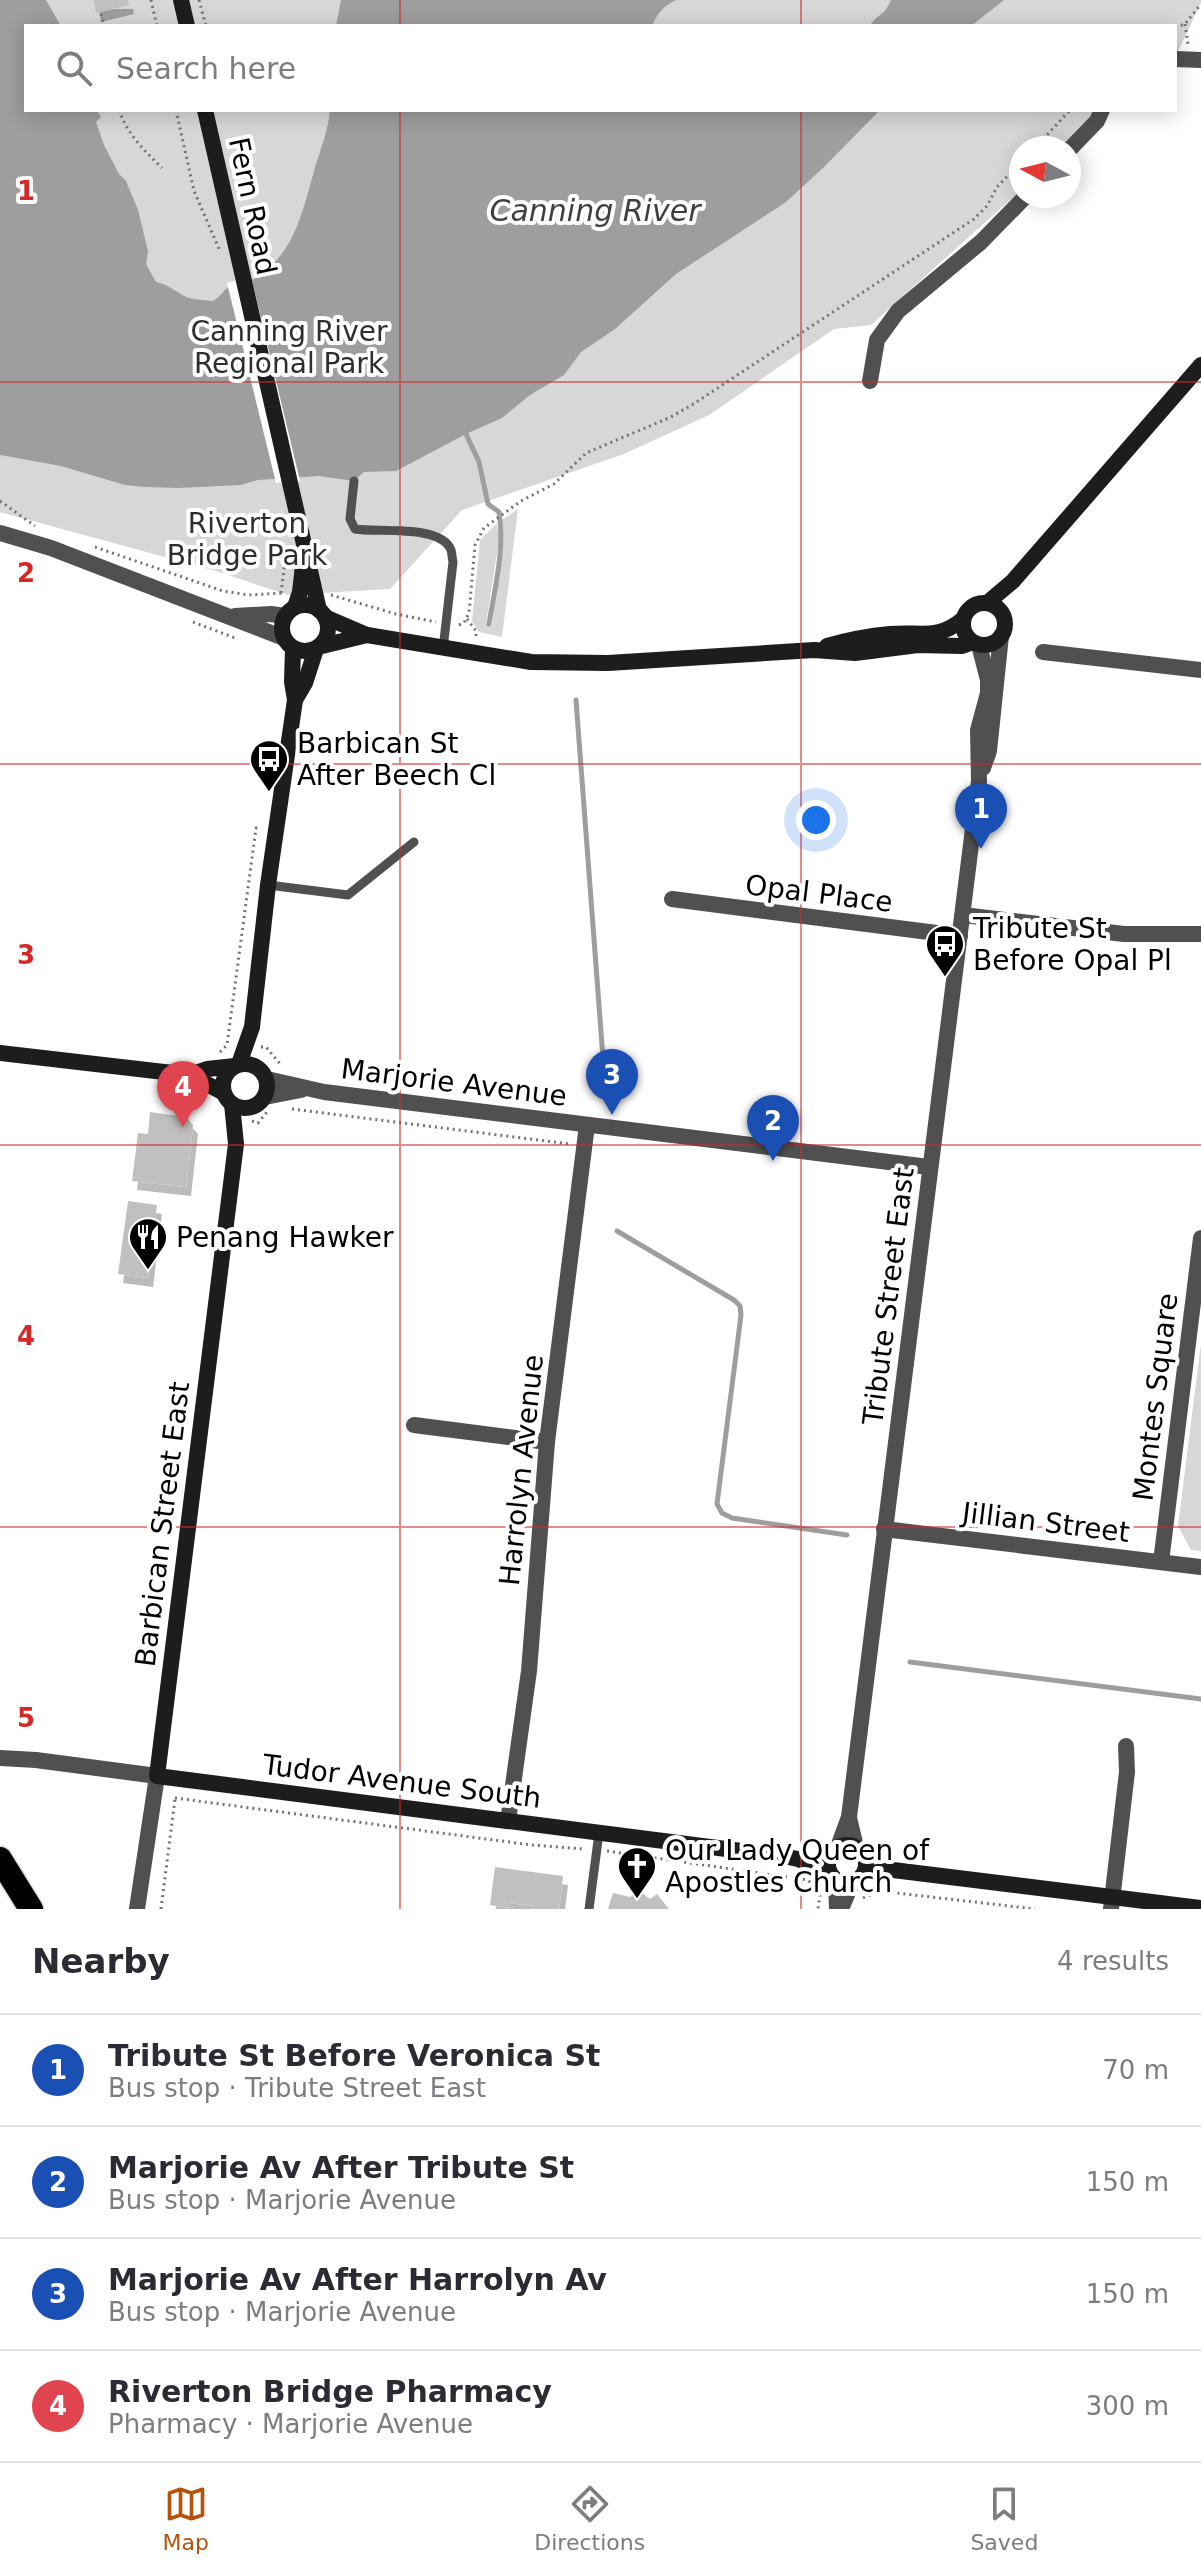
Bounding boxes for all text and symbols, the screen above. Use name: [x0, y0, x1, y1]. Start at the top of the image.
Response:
search box: [24, 24, 1177, 112]
icon: search: [52, 46, 96, 90]
text: Search here: [116, 51, 296, 86]
street label: Fern Road: [222, 134, 283, 278]
north arrow: [1009, 136, 1081, 208]
text: 1: [17, 176, 35, 206]
water label: Canning River: [489, 193, 702, 228]
park label: Canning River Regional Park: [191, 315, 388, 380]
park label: Riverton Bridge Park: [167, 507, 328, 572]
text: 2: [17, 558, 35, 588]
place label: Barbican St After Beech Cl: [297, 727, 496, 792]
bus stop icon: Barbican St After Beech Cl: [248, 738, 290, 793]
pin: 1: [955, 783, 1007, 849]
your location: [796, 800, 836, 840]
street label: Opal Place: [743, 868, 894, 919]
place label: Tribute St Before Opal Pl: [972, 912, 1172, 977]
bus stop icon: Tribute St Before Opal Pl: [924, 923, 966, 978]
text: 3: [17, 940, 35, 970]
pin: 3: [586, 1049, 638, 1115]
street label: Marjorie Avenue: [339, 1052, 569, 1113]
pin: 4: [157, 1061, 209, 1127]
pin: 2: [747, 1095, 799, 1161]
street label: Tribute Street East: [856, 1165, 921, 1428]
restaurant icon: Penang Hawker: [127, 1216, 169, 1271]
place label: Penang Hawker: [176, 1221, 394, 1254]
street label: Montes Square: [1126, 1291, 1185, 1503]
text: 4: [17, 1321, 35, 1351]
street label: Harrolyn Avenue: [493, 1353, 550, 1587]
street label: Barbican Street East: [129, 1380, 196, 1669]
street label: Jillian Street: [958, 1496, 1131, 1549]
text: 5: [17, 1703, 35, 1733]
street label: Tudor Avenue South: [260, 1748, 543, 1815]
place label: Our Lady Queen of Apostles Church: [665, 1834, 930, 1899]
church icon: Our Lady Queen of Apostles Church: [616, 1845, 658, 1900]
text: Nearby: [32, 1941, 170, 1981]
text: 4 results: [1057, 1946, 1169, 1976]
text: Tribute St Before Veronica St: [108, 2038, 600, 2073]
text: 1: [49, 2055, 67, 2085]
text: 70 m: [1102, 2055, 1169, 2085]
text: Bus stop · Tribute Street East: [108, 2073, 486, 2103]
text: Marjorie Av After Tribute St: [108, 2150, 574, 2185]
text: 2: [49, 2167, 67, 2197]
text: 150 m: [1086, 2167, 1169, 2197]
text: Bus stop · Marjorie Avenue: [108, 2185, 456, 2215]
text: Marjorie Av After Harrolyn Av: [108, 2262, 607, 2297]
text: 3: [49, 2279, 67, 2309]
text: 150 m: [1086, 2279, 1169, 2309]
text: Bus stop · Marjorie Avenue: [108, 2297, 456, 2327]
text: Riverton Bridge Pharmacy: [108, 2374, 552, 2409]
text: 4: [49, 2391, 67, 2421]
text: 300 m: [1086, 2391, 1169, 2421]
text: Pharmacy · Marjorie Avenue: [108, 2409, 473, 2439]
tab: Map: [163, 2482, 209, 2555]
tab: Directions: [534, 2482, 645, 2555]
tab: Saved: [970, 2482, 1038, 2555]

